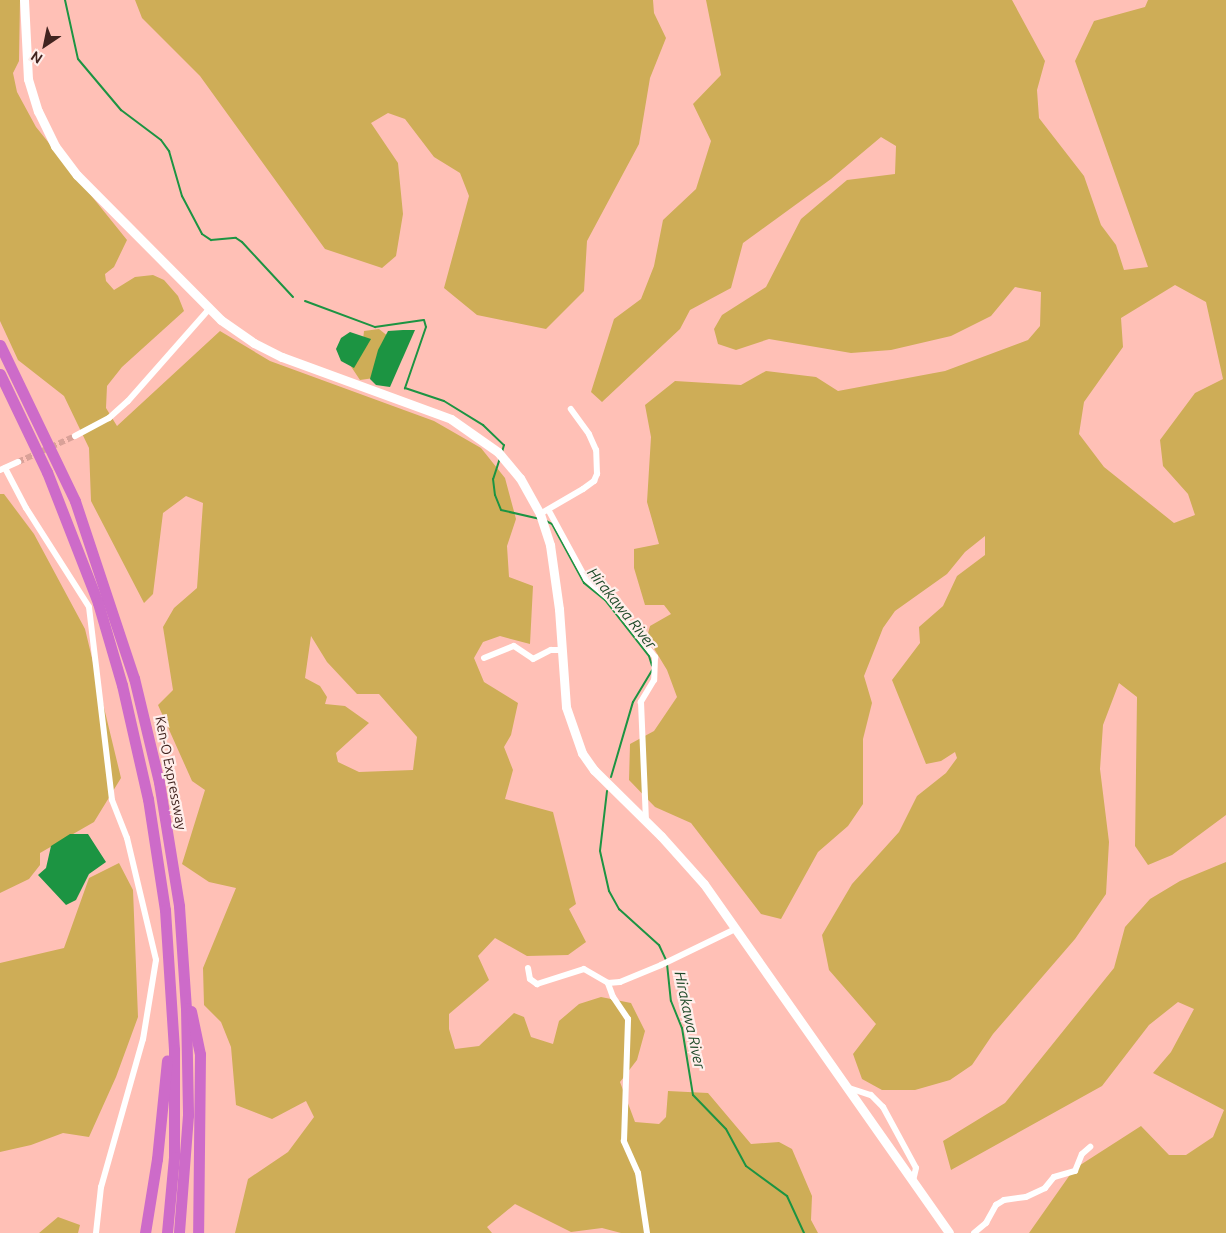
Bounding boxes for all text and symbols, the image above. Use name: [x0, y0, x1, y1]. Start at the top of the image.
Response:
north arrow: [20, 20, 70, 70]
text: N: [28, 48, 45, 67]
water label: Hirakawa River: [584, 564, 660, 652]
street label: Ken-O Expressway: [152, 715, 190, 831]
water label: Hirakawa River: [671, 969, 709, 1071]

